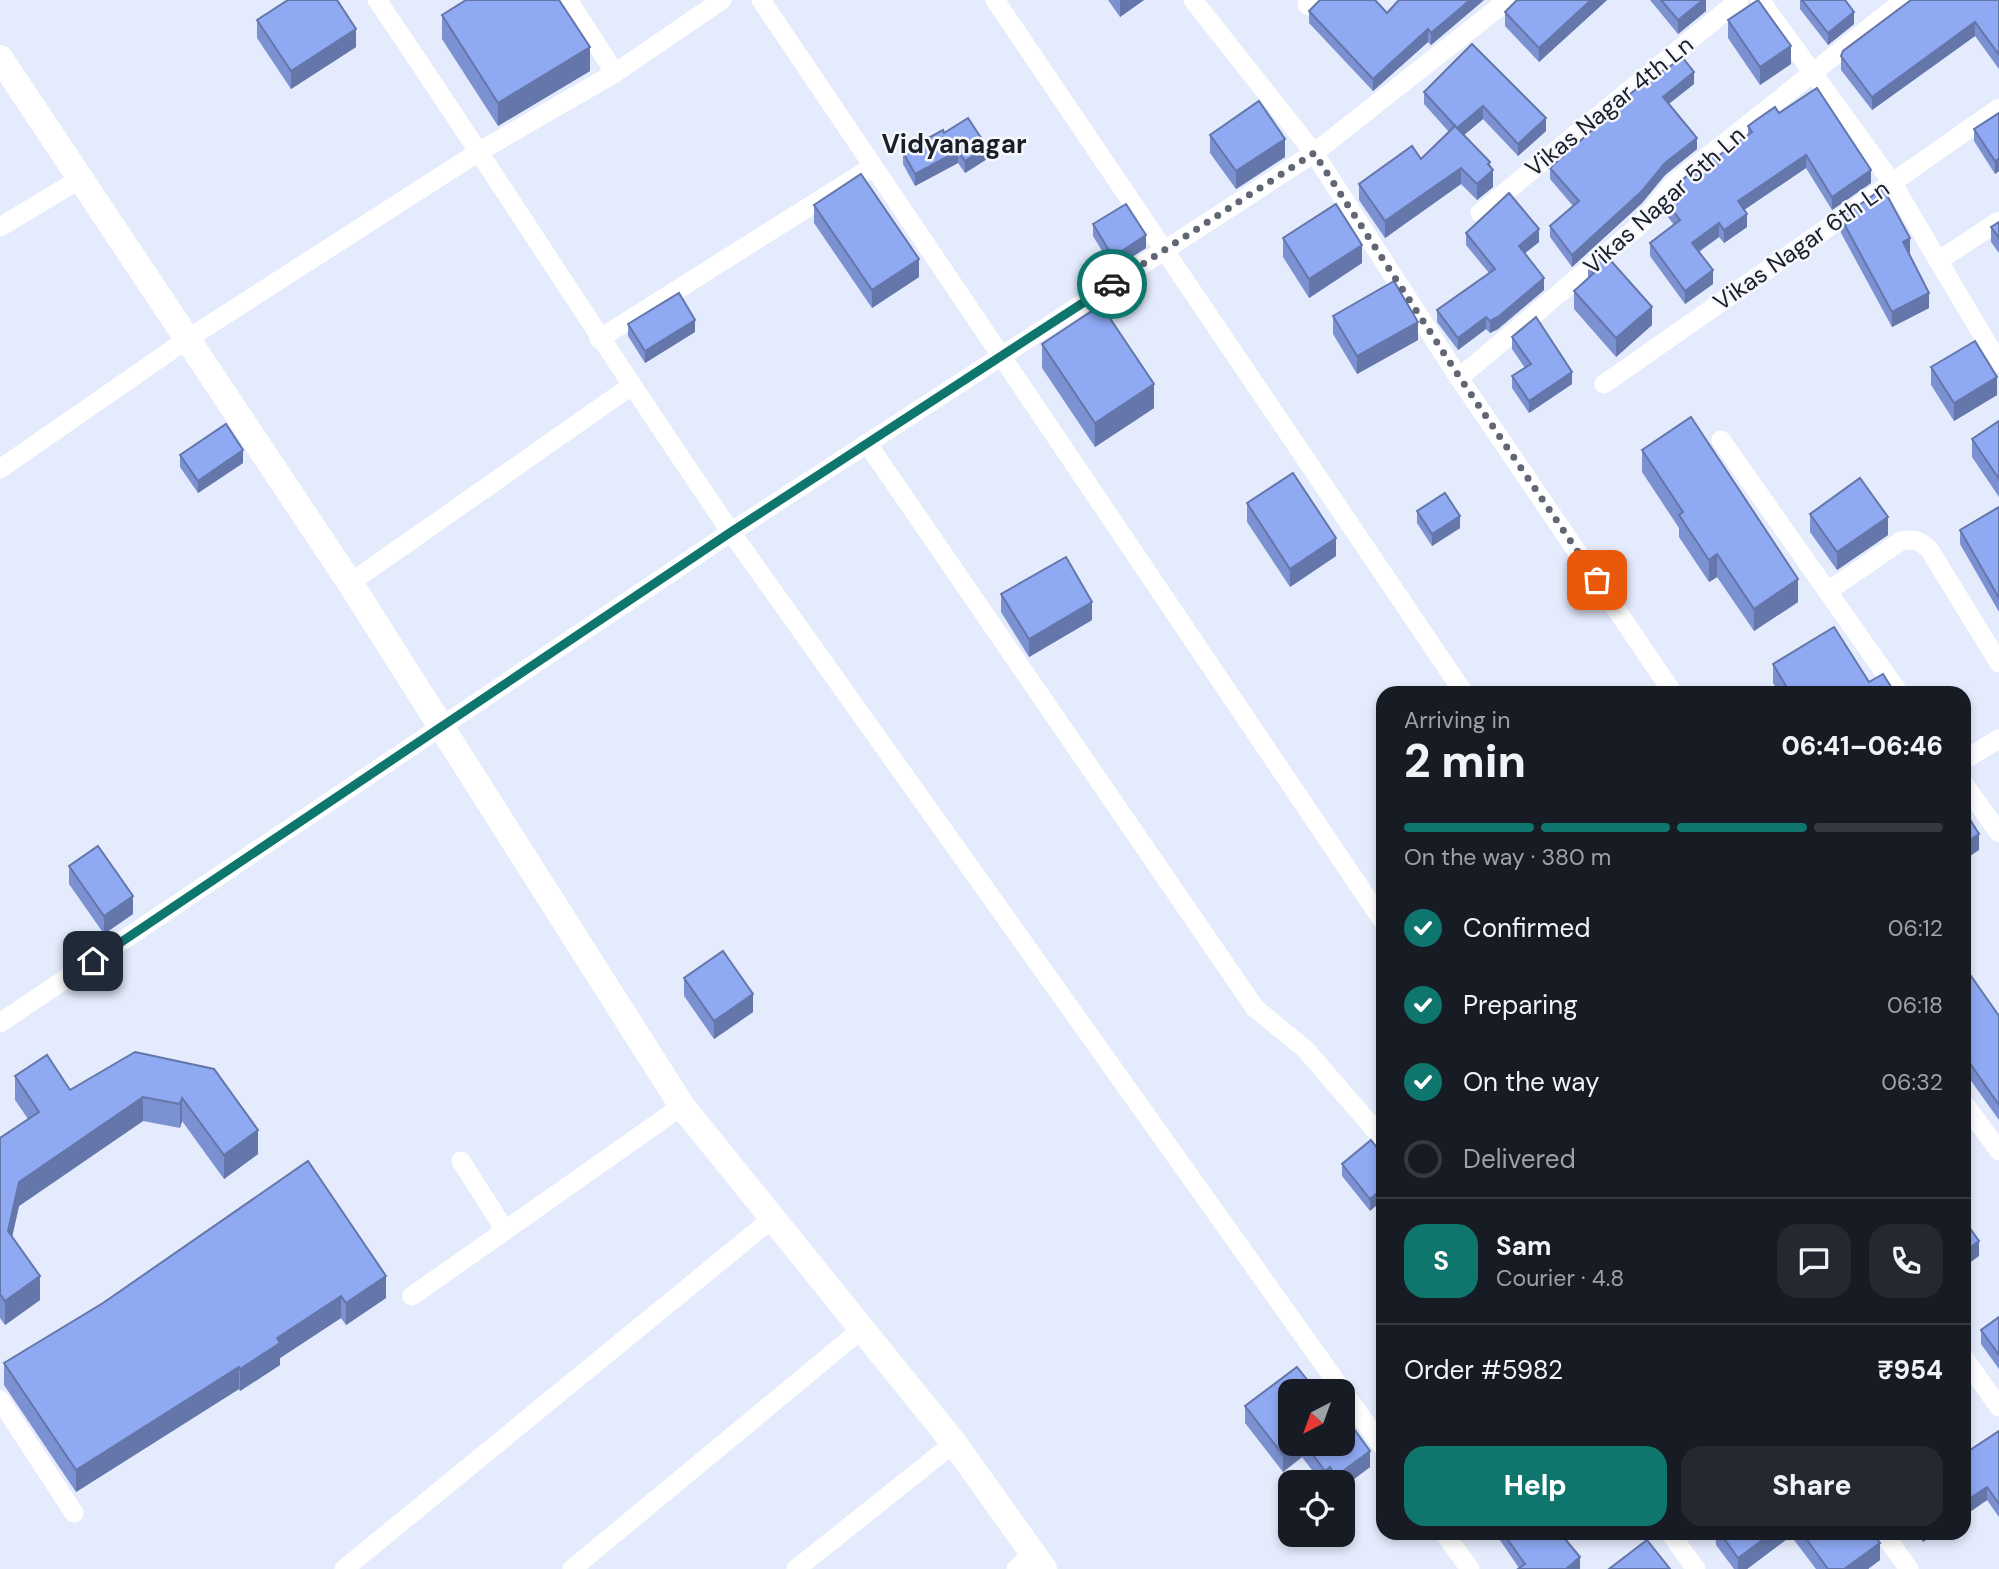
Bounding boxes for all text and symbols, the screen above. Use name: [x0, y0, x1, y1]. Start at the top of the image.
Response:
street label: Vikas Nagar 4th Ln: [1519, 29, 1699, 183]
street label: Vikas Nagar 5th Ln: [1577, 119, 1751, 281]
district label: Vidyanagar: [881, 127, 1027, 161]
street label: Vikas Nagar 6th Ln: [1707, 173, 1895, 317]
courier: [1077, 249, 1147, 319]
icon: car: [1093, 265, 1131, 303]
pin: [1567, 550, 1627, 610]
icon: bag: [1578, 561, 1616, 599]
text: Arriving in: [1404, 705, 1510, 735]
text: 06:41–06:46: [1781, 729, 1943, 763]
text: 2 min: [1404, 731, 1526, 791]
text: On the way · 380 m: [1404, 842, 1611, 872]
icon: check: [1404, 909, 1442, 947]
text: Confirmed: [1463, 911, 1590, 945]
text: 06:12: [1888, 913, 1943, 943]
pin: [63, 931, 123, 991]
icon: home: [74, 942, 112, 980]
icon: check: [1404, 986, 1442, 1024]
text: Preparing: [1463, 988, 1578, 1022]
text: 06:18: [1887, 990, 1943, 1020]
icon: check: [1404, 1063, 1442, 1101]
text: On the way: [1463, 1065, 1599, 1099]
text: 06:32: [1881, 1067, 1943, 1097]
text: Delivered: [1463, 1142, 1576, 1176]
button: chat: [1777, 1224, 1851, 1298]
button: phone: [1869, 1224, 1943, 1298]
text: Sam: [1496, 1229, 1551, 1263]
text: S: [1433, 1244, 1449, 1278]
text: Courier · 4.8: [1496, 1263, 1624, 1293]
text: Order #5982: [1404, 1353, 1563, 1387]
text: ₹954: [1877, 1353, 1943, 1387]
north arrow: [1278, 1379, 1354, 1456]
map controls: [1278, 1379, 1355, 1547]
button: Help: [1404, 1446, 1667, 1526]
button: Share: [1681, 1446, 1943, 1526]
button: locate: [1278, 1470, 1355, 1547]

